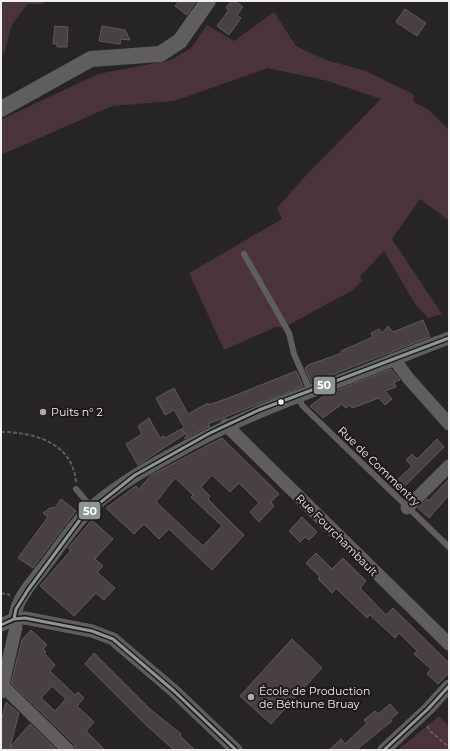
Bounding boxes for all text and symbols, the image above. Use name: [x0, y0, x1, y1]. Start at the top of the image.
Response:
line badge: 50: [313, 376, 336, 395]
text: 50: [317, 378, 332, 392]
unlabelled marker: [276, 397, 286, 407]
place label: Puits n° 2: [51, 405, 103, 419]
marker: Puits n° 2: [38, 407, 48, 417]
street label: Rue de Commentry: [335, 423, 423, 509]
street label: Rue Fourchambault: [293, 491, 381, 579]
line badge: 50: [78, 501, 101, 520]
text: 50: [83, 504, 98, 518]
place label: École de Production de Béthune Bruay: [259, 684, 370, 711]
marker: École de Production de Béthune Bruay: [246, 692, 256, 702]

